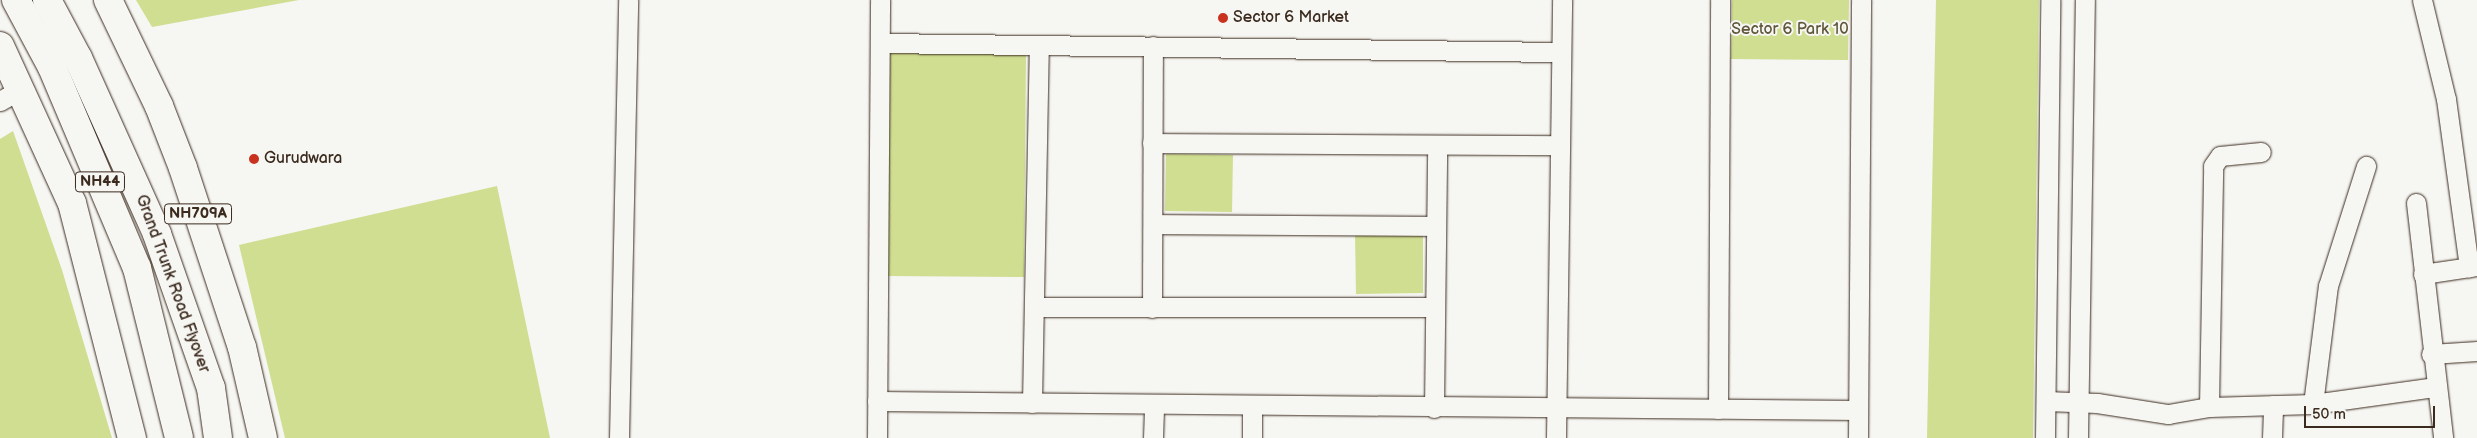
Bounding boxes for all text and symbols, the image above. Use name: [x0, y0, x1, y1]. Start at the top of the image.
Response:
place label: Sector 6 Market: [1233, 8, 1349, 28]
marker: Sector 6 Market: [1217, 12, 1229, 24]
park label: Sector 6 Park 10: [1731, 20, 1849, 40]
place label: Gurudwara: [264, 149, 342, 169]
marker: Gurudwara: [248, 153, 260, 165]
road number: NH44: [74, 170, 126, 194]
street label: Grand Trunk Road Flyover: [131, 192, 213, 376]
road number: NH709A: [163, 202, 233, 226]
scale bar: [2307, 396, 2438, 428]
text: 50 m: [2312, 405, 2346, 424]

